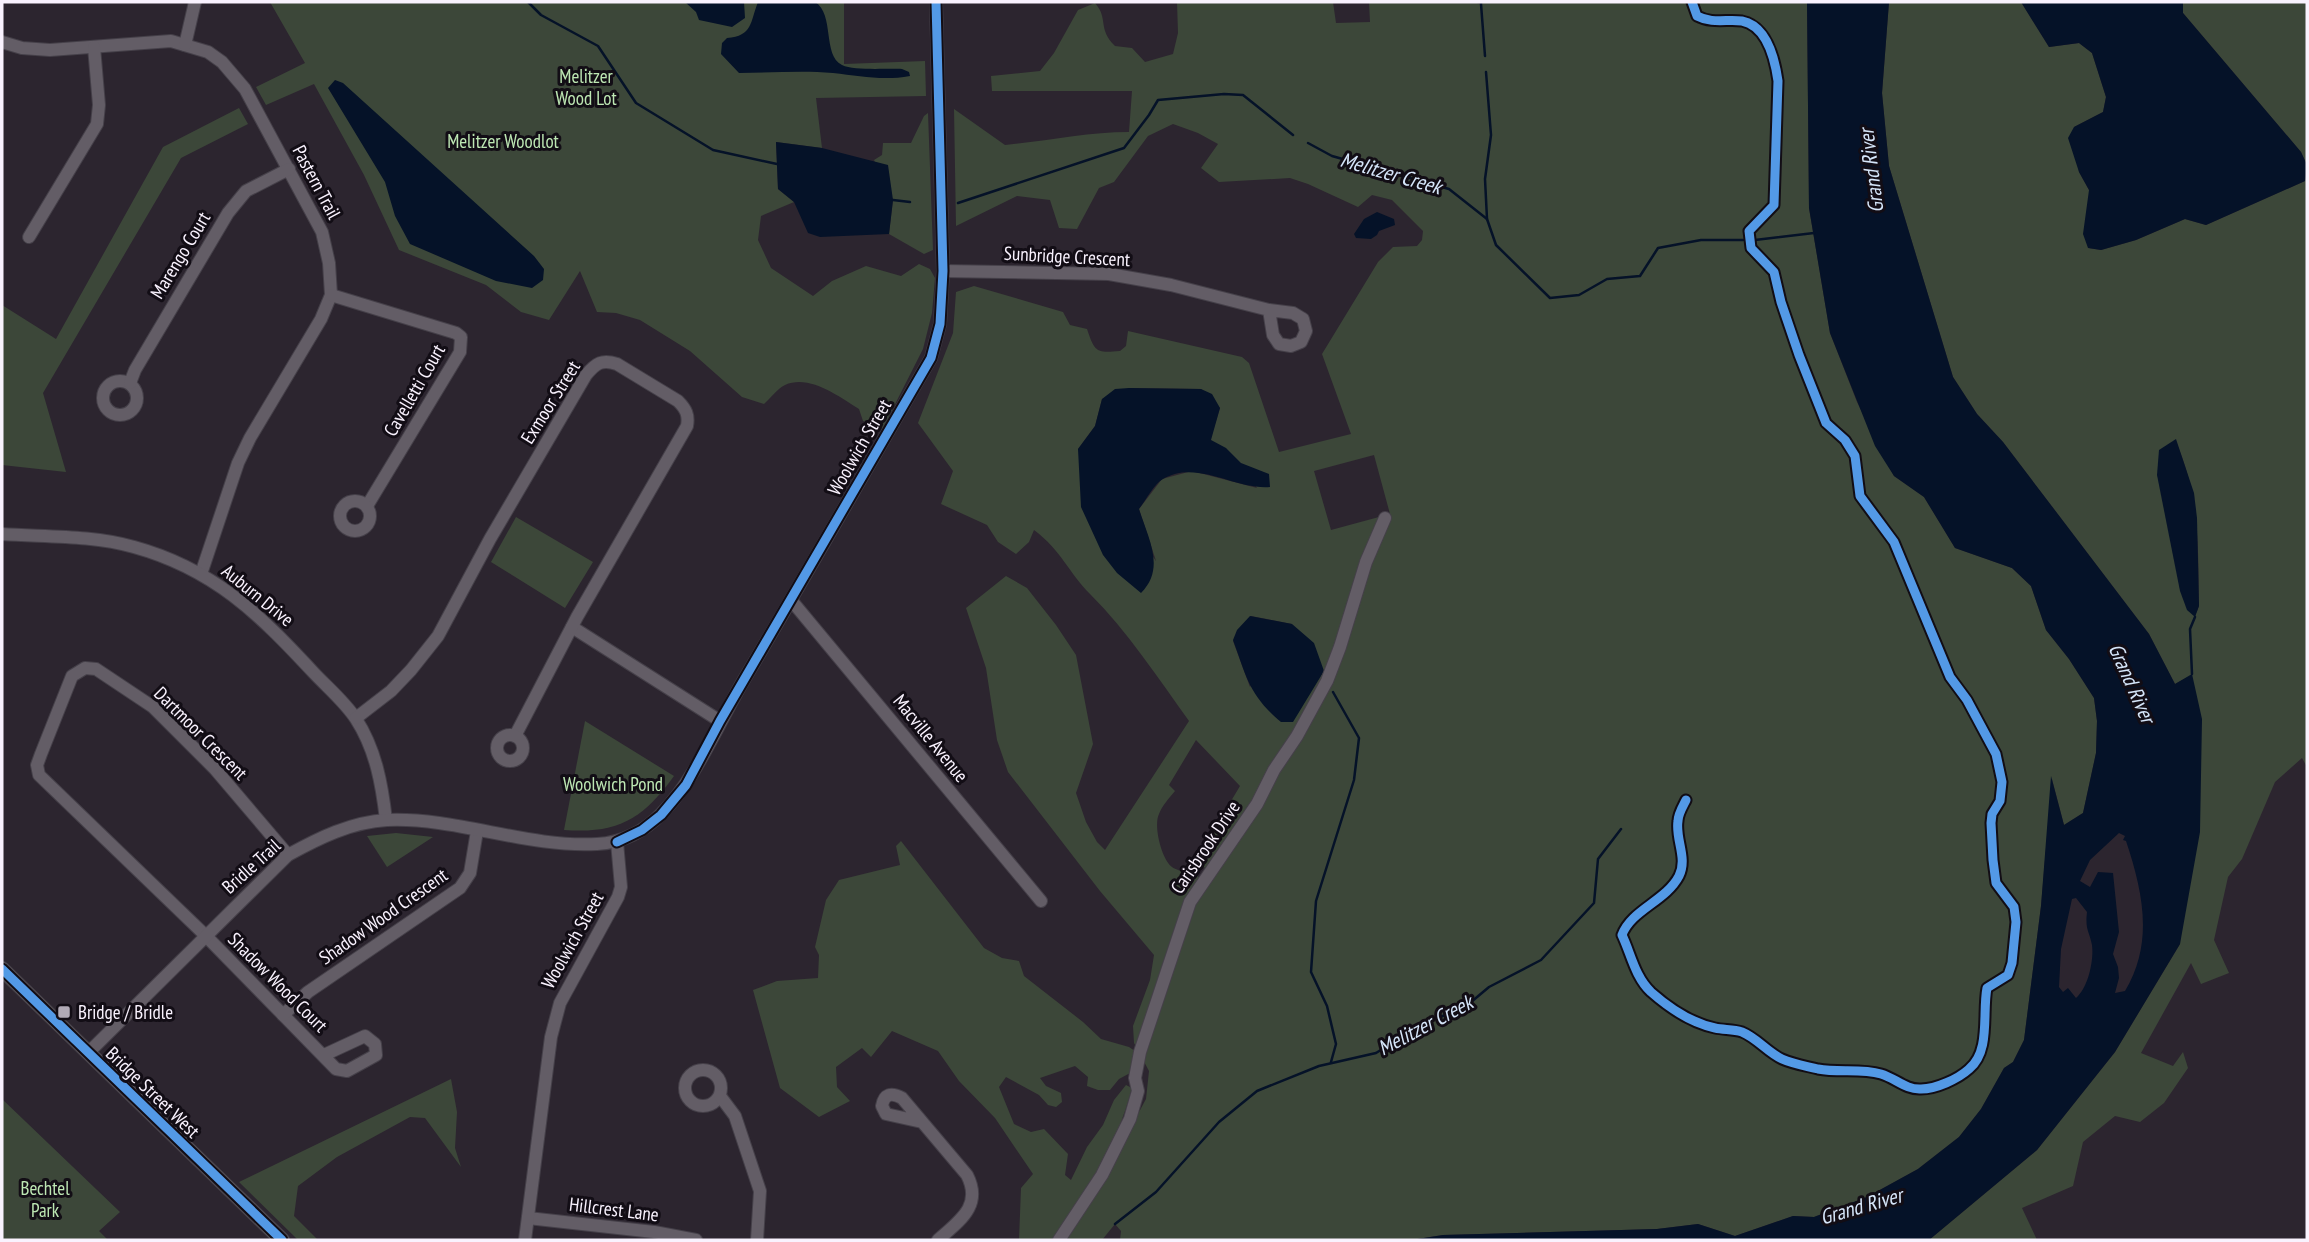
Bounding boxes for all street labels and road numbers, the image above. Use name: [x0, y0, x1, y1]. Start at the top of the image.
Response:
street label: Pastern Trail: [288, 141, 347, 224]
street label: Marengo Court: [145, 207, 216, 303]
street label: Sunbridge Crescent: [1003, 241, 1132, 271]
street label: Cavelletti Court: [378, 339, 450, 440]
street label: Exmoor Street: [515, 355, 585, 448]
street label: Woolwich Street: [822, 394, 896, 499]
street label: Auburn Drive: [217, 559, 299, 631]
street label: Dartmoor Crescent: [149, 681, 253, 785]
street label: Macville Avenue: [888, 689, 974, 787]
street label: Carisbrook Drive: [1165, 796, 1245, 898]
street label: Bridle Trail: [217, 833, 286, 899]
street label: Shadow Wood Crescent: [314, 862, 453, 969]
street label: Woolwich Street: [536, 887, 609, 993]
street label: Shadow Wood Court: [223, 927, 333, 1037]
street label: Bridge Street West: [101, 1041, 205, 1143]
street label: Hillcrest Lane: [568, 1192, 660, 1226]

